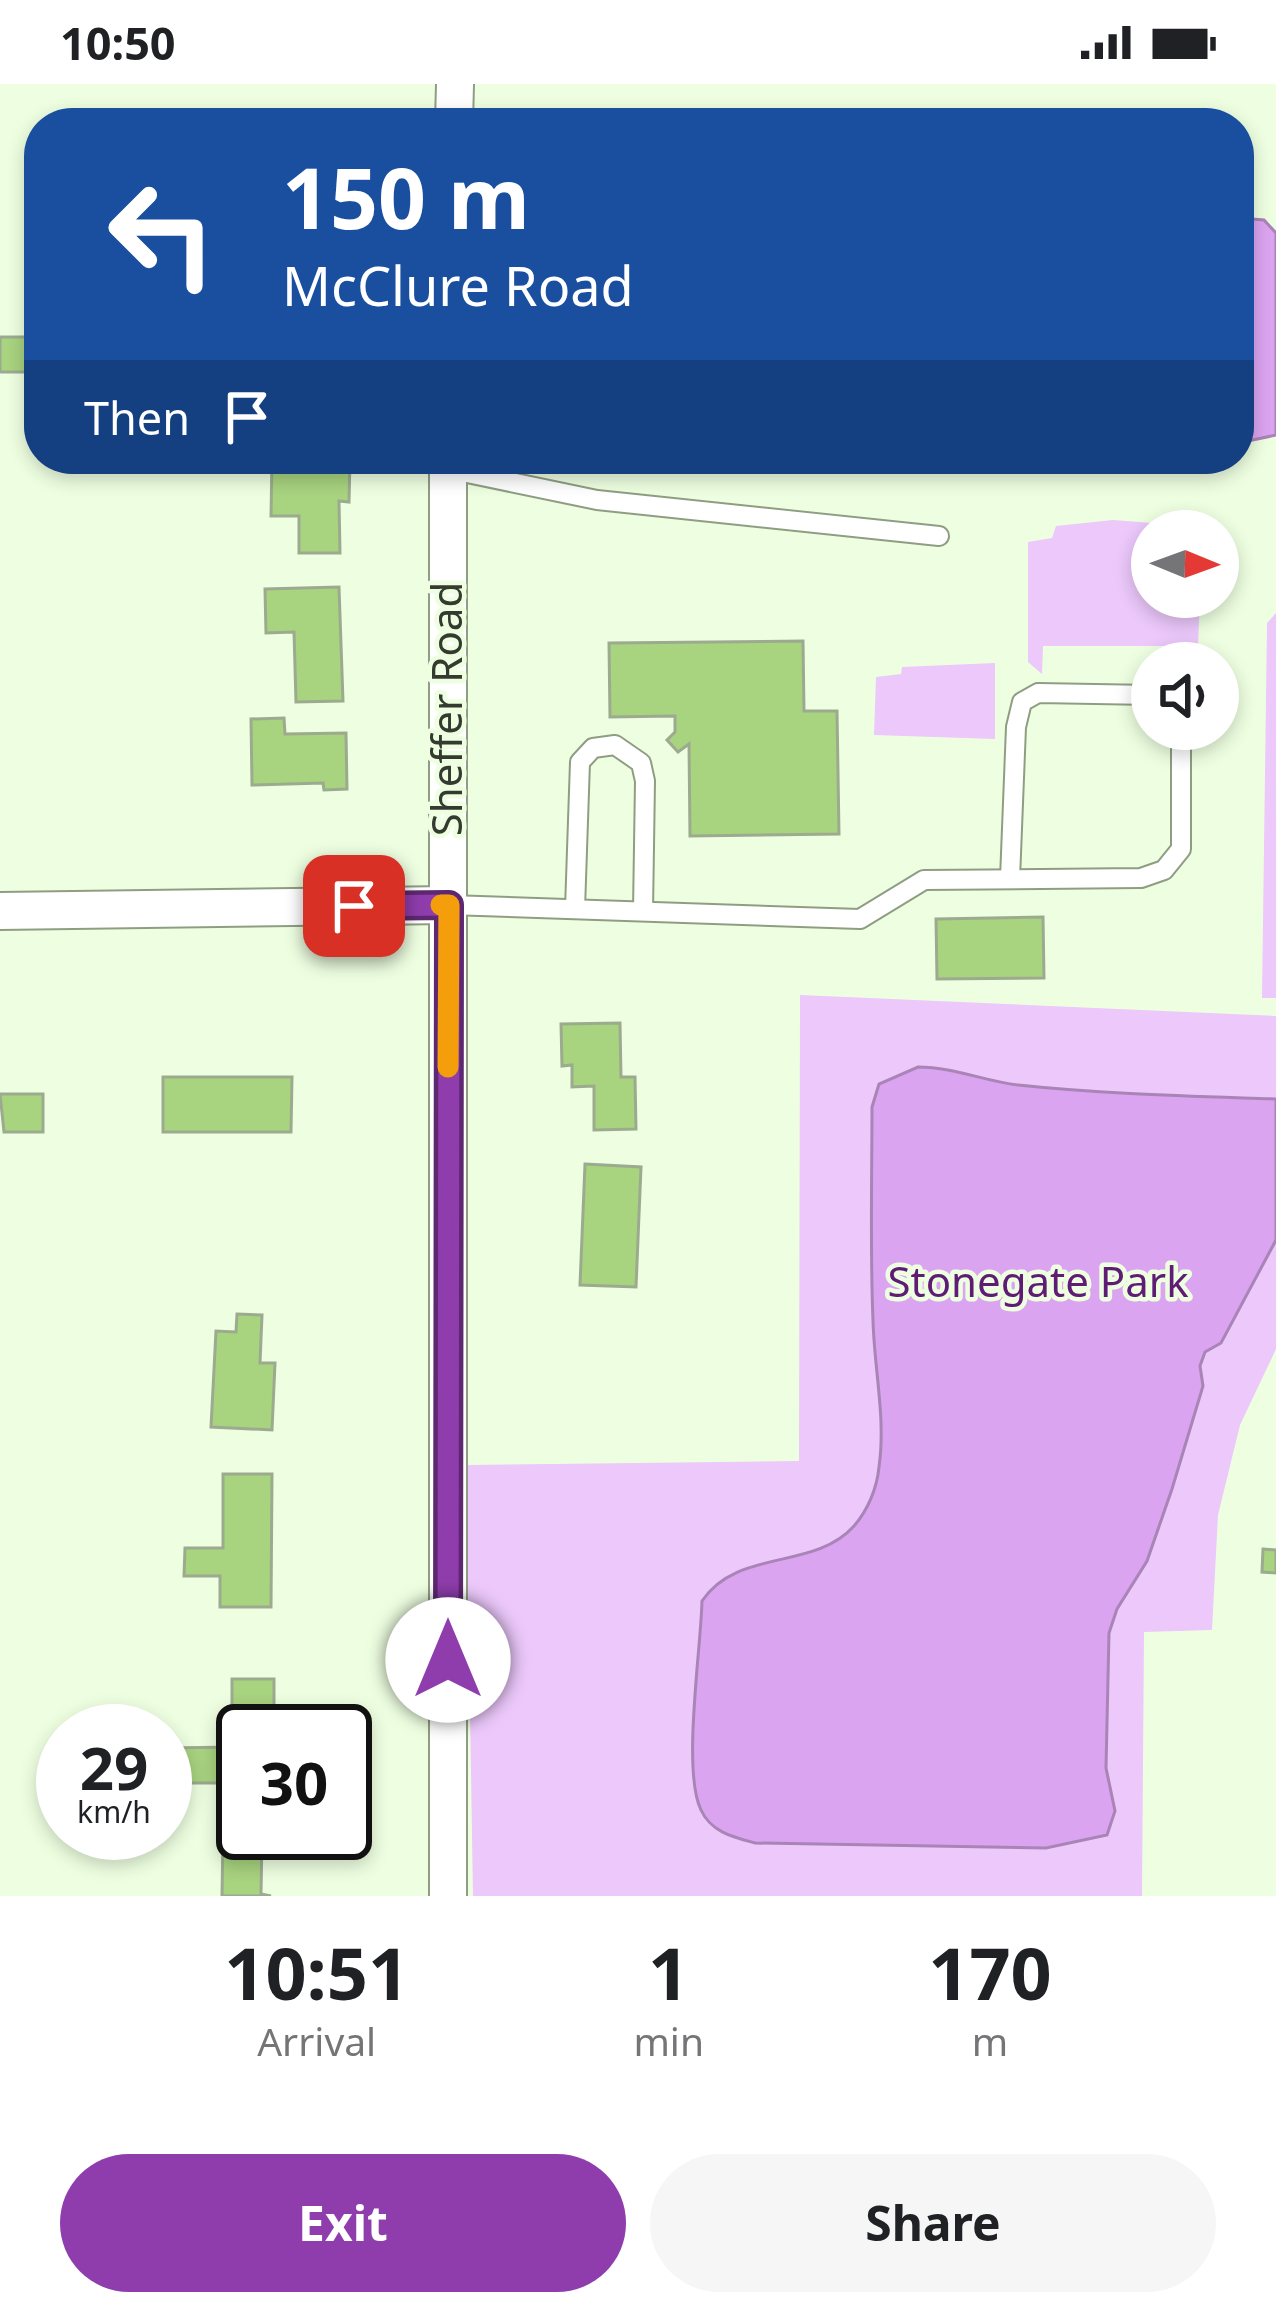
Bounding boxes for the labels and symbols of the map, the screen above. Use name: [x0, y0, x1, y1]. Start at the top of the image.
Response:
north arrow: [1131, 510, 1239, 618]
street label: Sheffer Road: [417, 582, 474, 836]
pin: [303, 855, 405, 957]
park label: Stonegate Park: [887, 1252, 1189, 1309]
position arrow: [385, 1597, 511, 1723]
speed limit sign: 30: [216, 1704, 372, 1860]

